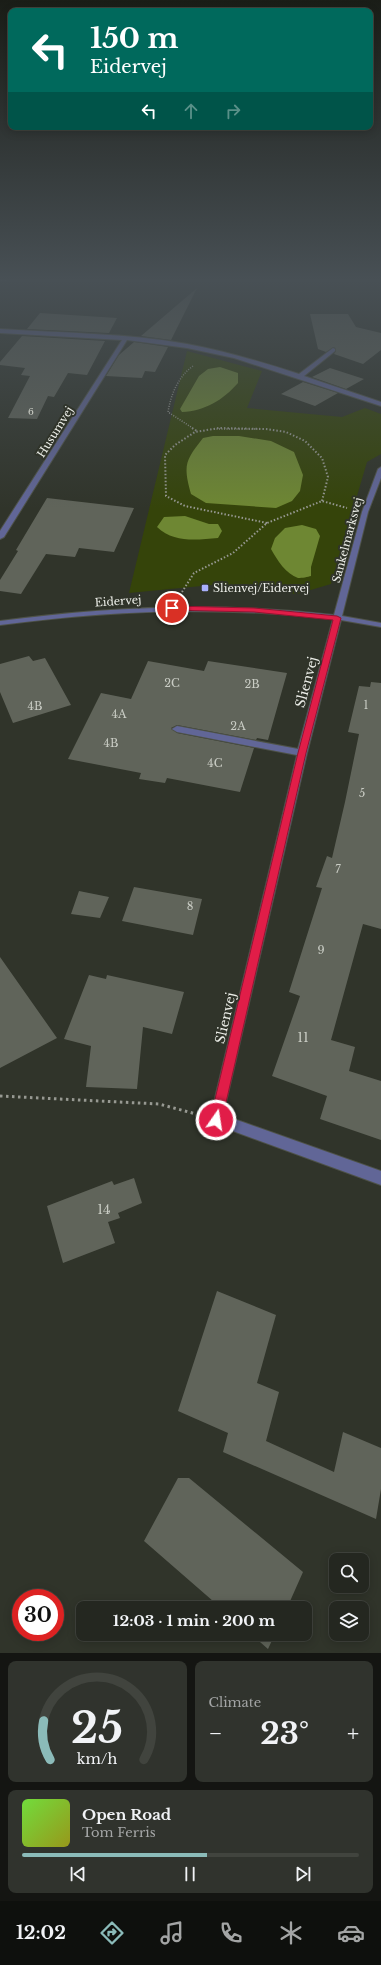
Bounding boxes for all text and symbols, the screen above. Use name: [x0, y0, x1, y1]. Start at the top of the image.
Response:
text: 150 m: [90, 21, 178, 56]
icon: left: [24, 24, 76, 76]
text: Eidervej: [90, 56, 167, 78]
icon: left: [138, 100, 160, 122]
icon: ahead: [180, 100, 202, 122]
icon: right: [222, 100, 244, 122]
street label: Husumvej: [34, 404, 76, 460]
house number: 6: [28, 406, 34, 417]
street label: Sankelmarksvej: [329, 496, 365, 584]
place label: Slienvej/Eidervej: [213, 581, 309, 595]
marker: Slienvej/Eidervej: [200, 583, 210, 593]
pin: [155, 591, 189, 625]
street label: Eidervej: [94, 592, 142, 610]
icon: arrive: [161, 597, 183, 619]
street label: Slienvej: [292, 655, 321, 710]
house number: 2C: [164, 676, 180, 690]
house number: 2B: [244, 677, 260, 691]
house number: 1: [364, 698, 369, 712]
house number: 4B: [28, 699, 42, 713]
house number: 4A: [112, 707, 127, 721]
house number: 2A: [230, 719, 246, 733]
house number: 4B: [104, 736, 118, 750]
house number: 4C: [207, 756, 223, 770]
house number: 5: [359, 786, 365, 800]
house number: 7: [335, 862, 341, 876]
house number: 8: [187, 899, 193, 913]
house number: 9: [317, 943, 325, 957]
street label: Slienvej: [211, 991, 240, 1045]
house number: 11: [297, 1029, 309, 1046]
position arrow: [195, 1099, 237, 1141]
house number: 14: [97, 1201, 111, 1218]
map controls: [329, 1553, 369, 1641]
button: search: [329, 1553, 369, 1593]
speed limit sign: 30: [12, 1589, 64, 1641]
button: layers: [329, 1601, 369, 1641]
text: 12:03 · 1 min · 200 m: [113, 1611, 275, 1630]
text: Climate: [209, 1694, 261, 1711]
text: 25: [71, 1702, 123, 1753]
text: 23°: [260, 1715, 309, 1752]
text: −: [209, 1720, 222, 1747]
text: +: [347, 1720, 359, 1747]
text: km/h: [77, 1749, 118, 1767]
text: Open Road: [82, 1805, 171, 1824]
text: Tom Ferris: [82, 1824, 156, 1841]
icon: previous: [67, 1863, 89, 1885]
icon: pause: [179, 1863, 201, 1885]
icon: next: [292, 1863, 314, 1885]
icon: directions: [98, 1919, 126, 1947]
icon: music: [158, 1919, 186, 1947]
icon: phone: [217, 1919, 245, 1947]
icon: climate: [277, 1919, 305, 1947]
icon: car: [337, 1919, 365, 1947]
text: 12:02: [16, 1922, 66, 1944]

